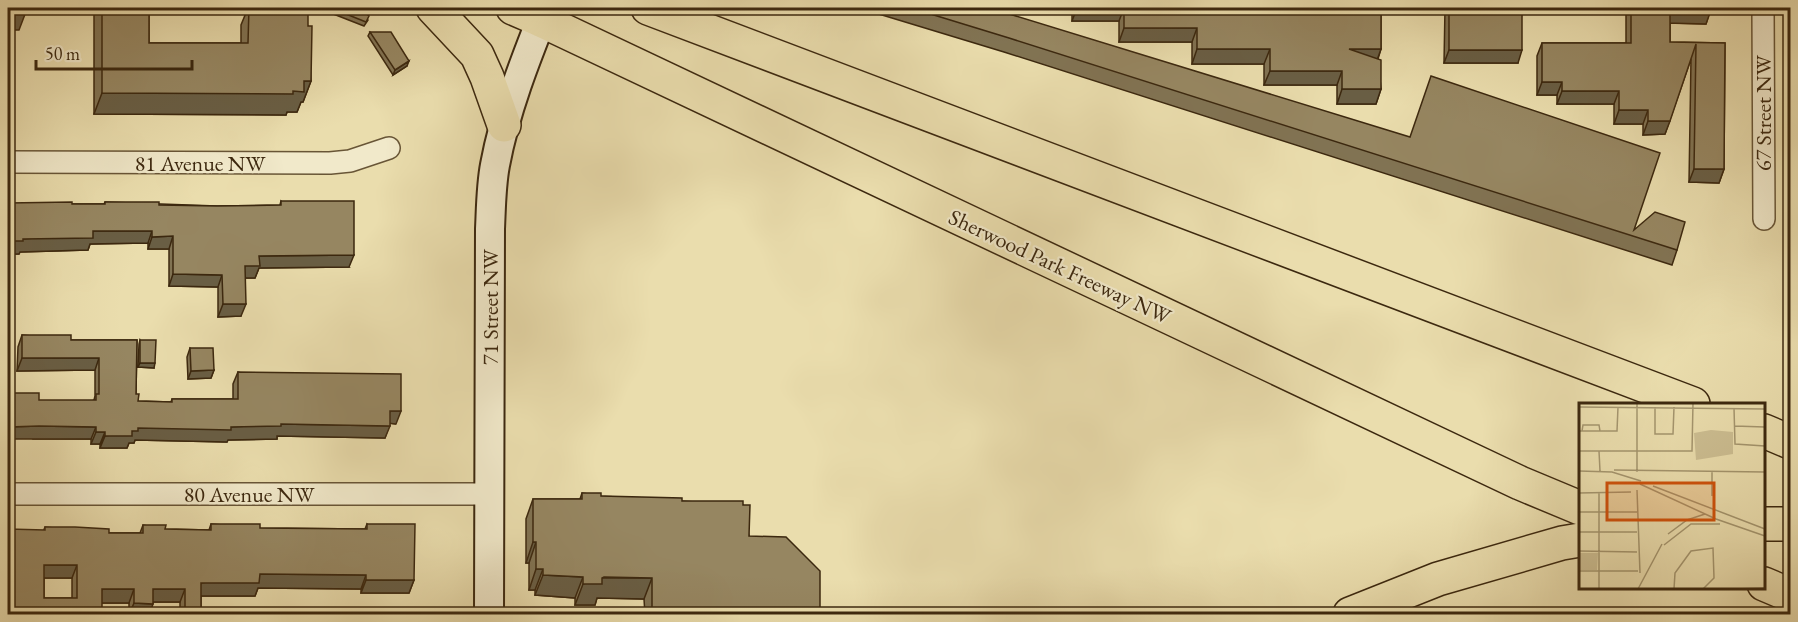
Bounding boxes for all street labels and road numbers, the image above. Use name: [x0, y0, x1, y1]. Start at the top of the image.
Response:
street label: 67 Street NW: [1749, 54, 1778, 171]
street label: 81 Avenue NW: [135, 149, 266, 178]
street label: Sherwood Park Freeway NW: [944, 202, 1176, 331]
street label: 71 Street NW: [476, 248, 505, 365]
street label: 80 Avenue NW: [184, 480, 315, 509]

